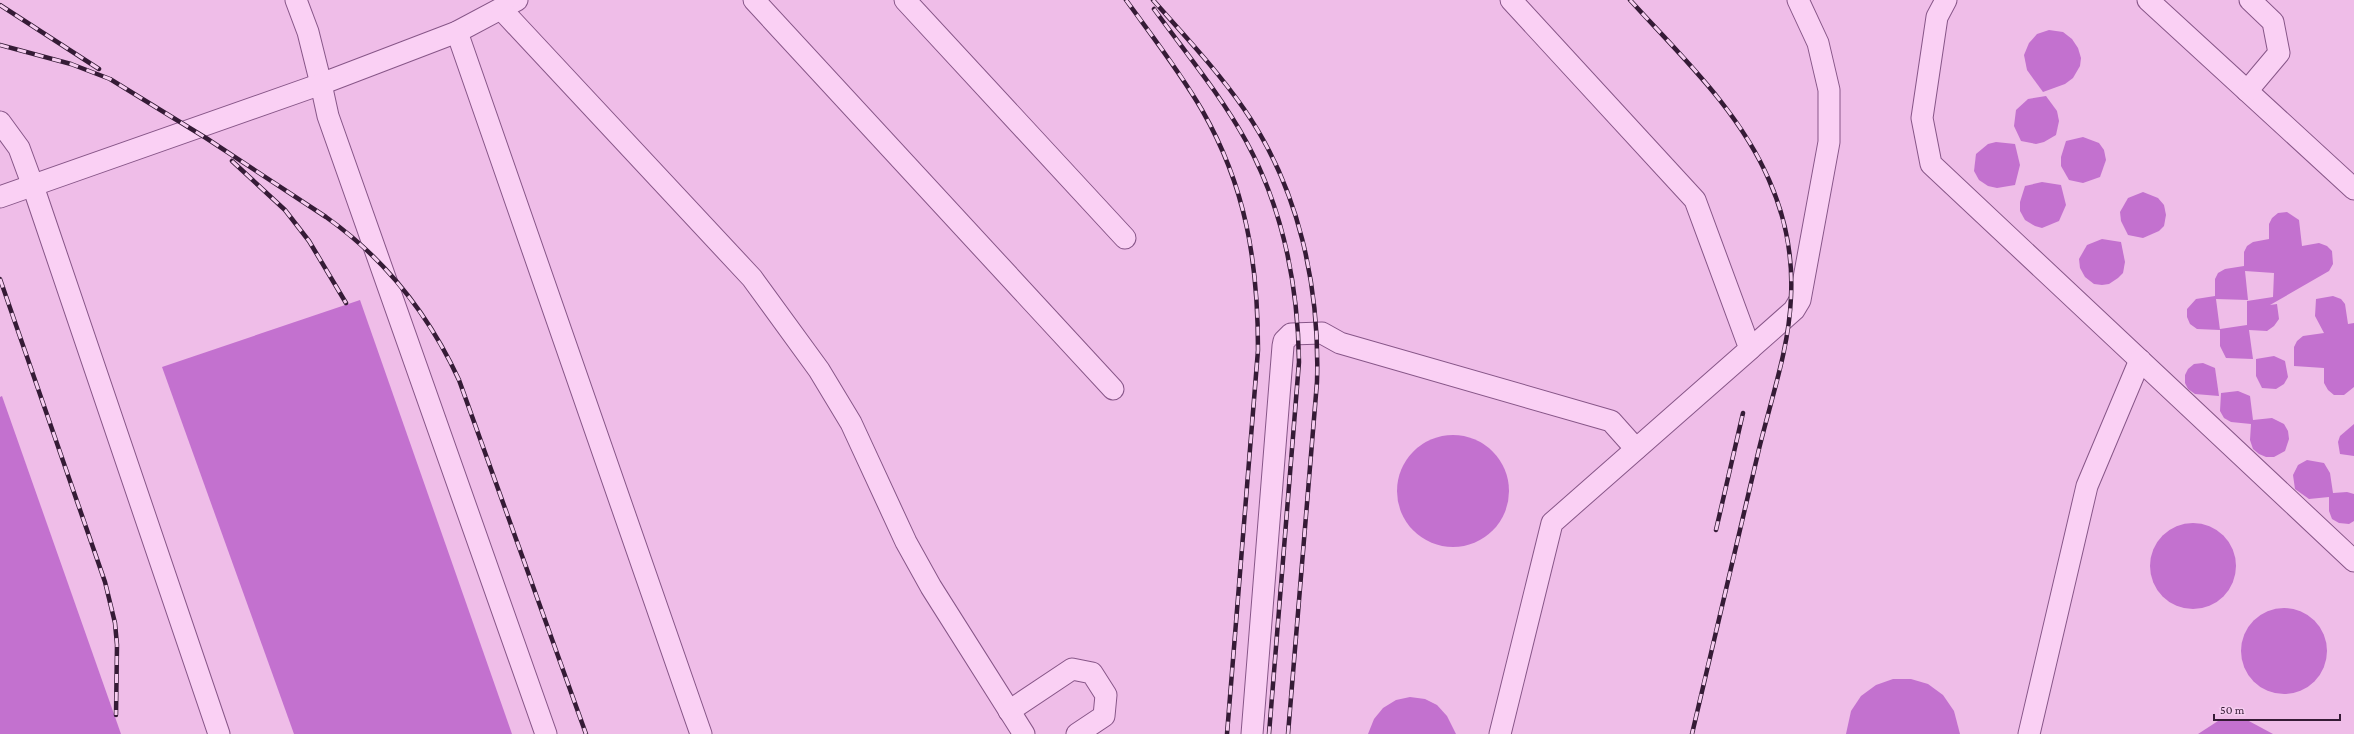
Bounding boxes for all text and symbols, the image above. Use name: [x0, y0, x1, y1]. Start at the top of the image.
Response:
scale bar: [2214, 696, 2340, 722]
text: 50 m: [2220, 703, 2245, 717]

